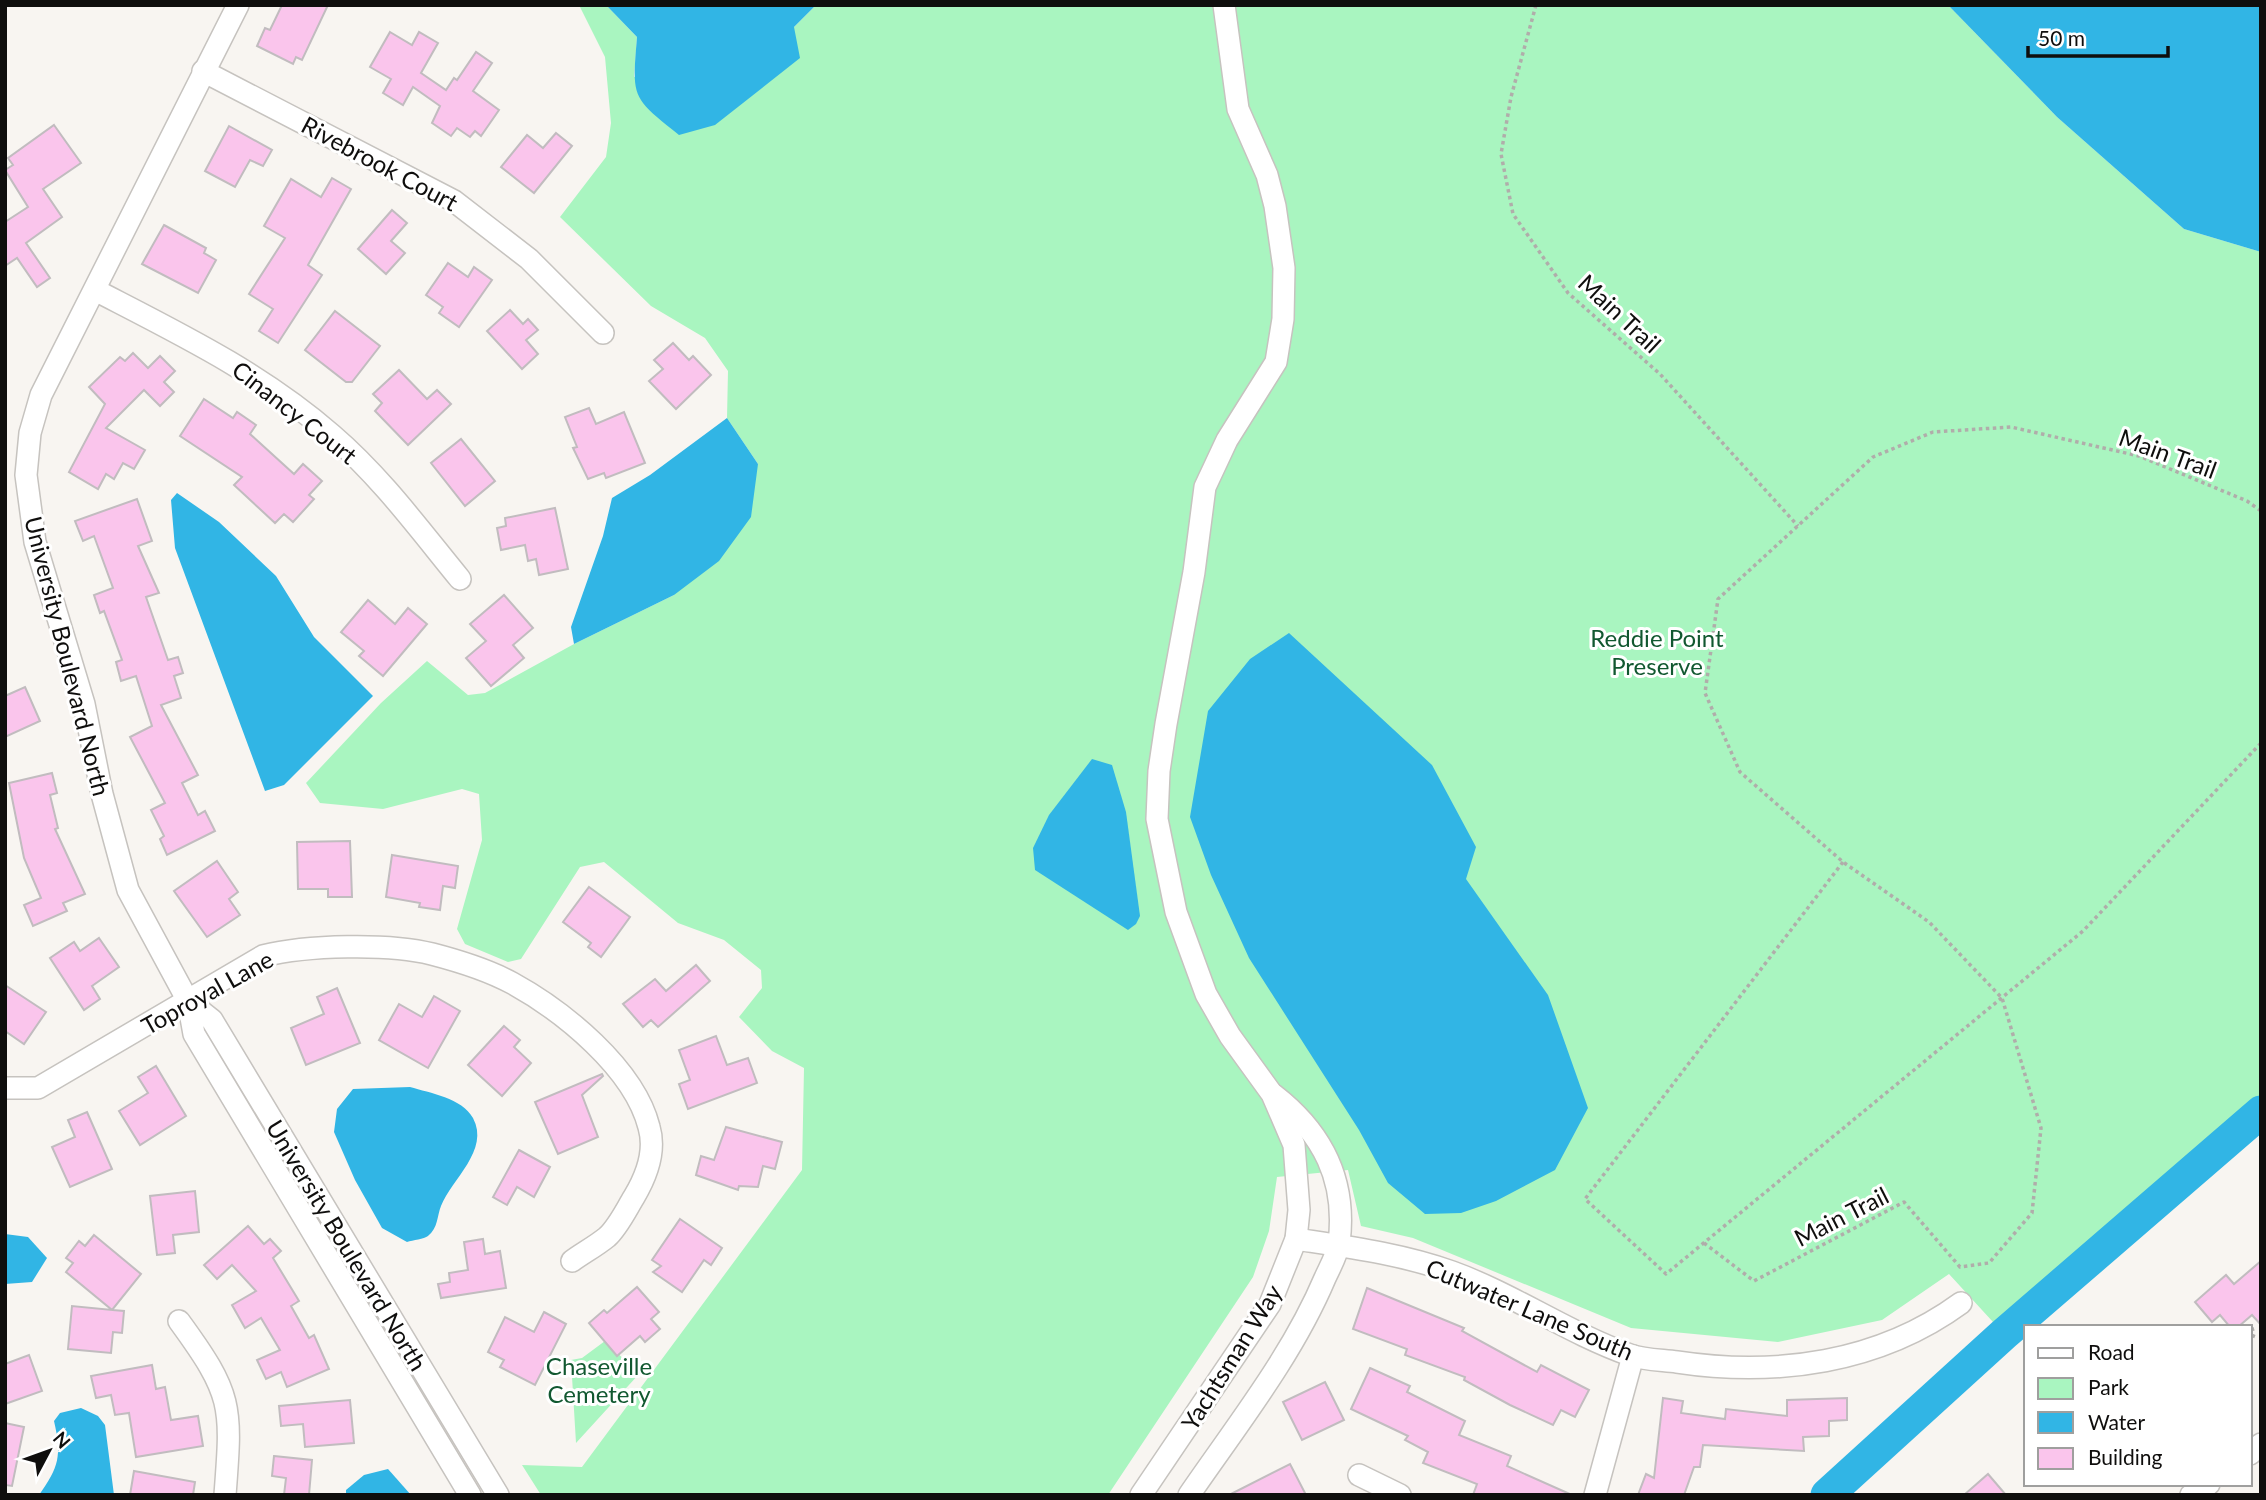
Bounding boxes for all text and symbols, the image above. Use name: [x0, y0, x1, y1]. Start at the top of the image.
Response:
scale bar: [2028, 14, 2168, 58]
text: 50 m: [2038, 25, 2085, 50]
street label: Rivebrook Court: [297, 110, 463, 217]
street label: Main Trail: [1573, 268, 1667, 358]
street label: Cinancy Court: [227, 354, 363, 470]
street label: Main Trail: [2115, 422, 2221, 484]
street label: University Boulevard North: [19, 513, 117, 799]
park label: Reddie Point Preserve: [1590, 623, 1724, 680]
street label: Toproyal Lane: [136, 944, 278, 1040]
street label: University Boulevard North: [261, 1114, 433, 1376]
street label: Main Trail: [1789, 1180, 1893, 1252]
street label: Cutwater Lane South: [1422, 1252, 1638, 1366]
street label: Yachtsman Way: [1175, 1278, 1288, 1435]
legend: [2024, 1325, 2252, 1486]
text: Road: [2088, 1339, 2135, 1364]
park label: Chaseville Cemetery: [546, 1351, 652, 1408]
text: Park: [2088, 1374, 2129, 1399]
text: Water: [2088, 1409, 2145, 1434]
north arrow: [14, 1416, 84, 1486]
text: N: [49, 1426, 76, 1453]
text: Building: [2088, 1444, 2163, 1469]

